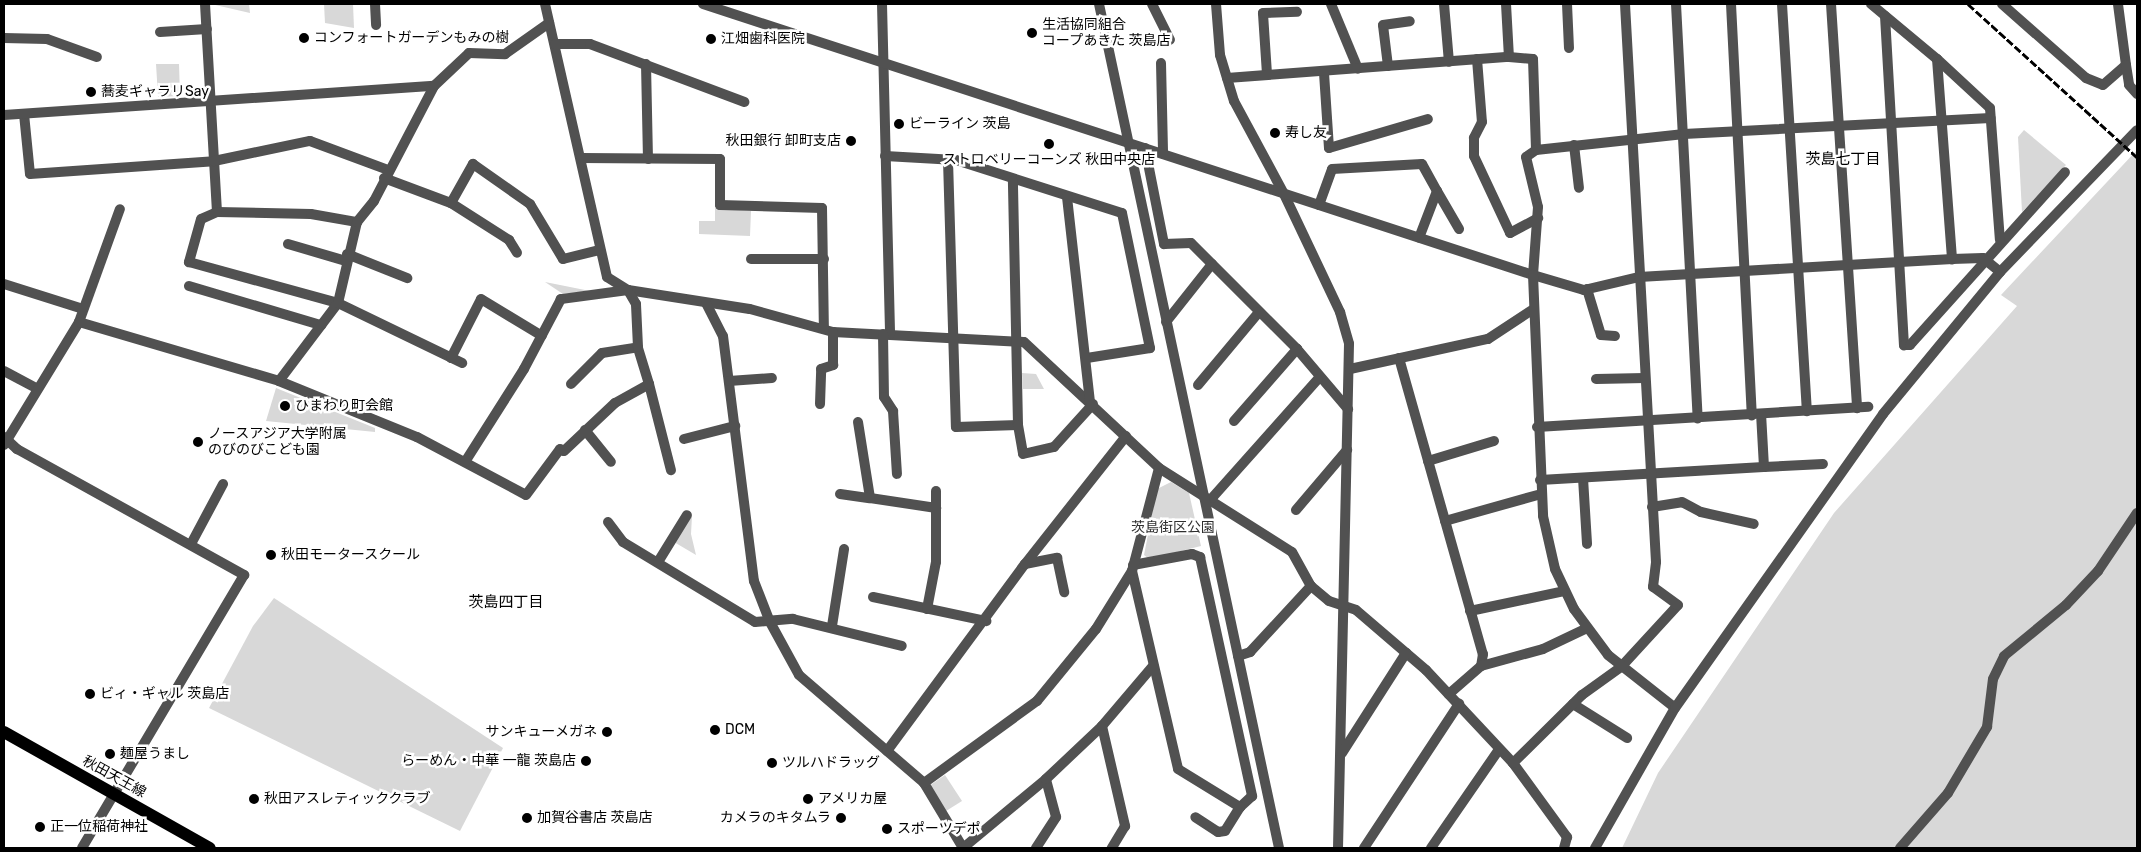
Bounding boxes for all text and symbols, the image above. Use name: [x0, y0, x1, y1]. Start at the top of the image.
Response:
place label: 生活協同組合 コープあきた 茨島店: [1042, 17, 1171, 49]
marker: 生活協同組合 コープあきた 茨島店: [1026, 27, 1038, 39]
place label: コンフォートガーデンもみの樹: [314, 30, 510, 46]
place label: 江畑歯科医院: [721, 31, 805, 47]
marker: コンフォートガーデンもみの樹: [298, 32, 310, 44]
marker: 江畑歯科医院: [705, 33, 717, 45]
place label: 蕎麦ギャラリSay: [101, 84, 209, 100]
marker: 蕎麦ギャラリSay: [85, 86, 97, 98]
place label: ビーライン 茨島: [909, 116, 1010, 132]
marker: ビーライン 茨島: [893, 118, 905, 130]
place label: 寿し友: [1285, 125, 1327, 141]
marker: 寿し友: [1269, 127, 1281, 139]
place label: 秋田銀行 卸町支店: [726, 133, 841, 149]
marker: 秋田銀行 卸町支店: [845, 135, 857, 147]
marker: ストロベリーコーンズ 秋田中央店: [1043, 138, 1055, 150]
district label: 茨島七丁目: [1806, 151, 1880, 169]
place label: ストロベリーコーンズ 秋田中央店: [942, 152, 1156, 168]
place label: ひまわり町会館: [295, 398, 393, 414]
marker: ひまわり町会館: [279, 400, 291, 412]
place label: ノースアジア大学附属 のびのびこども園: [208, 426, 348, 458]
marker: ノースアジア大学附属 のびのびこども園: [192, 436, 204, 448]
park label: 茨島街区公園: [1131, 520, 1215, 536]
place label: 秋田モータースクール: [281, 547, 421, 563]
marker: 秋田モータースクール: [265, 549, 277, 561]
district label: 茨島四丁目: [469, 594, 543, 612]
place label: ビィ・ギャル 茨島店: [100, 686, 229, 702]
marker: ビィ・ギャル 茨島店: [84, 688, 96, 700]
place label: DCM: [725, 722, 755, 738]
place label: サンキューメガネ: [485, 724, 597, 740]
marker: DCM: [709, 724, 721, 736]
marker: サンキューメガネ: [601, 726, 613, 738]
place label: 麺屋うまし: [120, 746, 190, 762]
marker: 麺屋うまし: [104, 748, 116, 760]
street label: 秋田天王線: [79, 753, 149, 801]
place label: らーめん・中華 一龍 茨島店: [401, 753, 576, 769]
marker: らーめん・中華 一龍 茨島店: [580, 755, 592, 767]
place label: ツルハドラッグ: [782, 755, 880, 771]
marker: ツルハドラッグ: [766, 757, 778, 769]
place label: 秋田アスレティッククラブ: [264, 791, 432, 807]
place label: アメリカ屋: [818, 791, 888, 807]
marker: 秋田アスレティッククラブ: [248, 793, 260, 805]
marker: アメリカ屋: [802, 793, 814, 805]
place label: 加賀谷書店 茨島店: [537, 810, 652, 826]
place label: カメラのキタムラ: [719, 810, 831, 826]
marker: 加賀谷書店 茨島店: [521, 812, 533, 824]
marker: カメラのキタムラ: [835, 812, 847, 824]
place label: 正一位稲荷神社: [50, 819, 148, 835]
marker: 正一位稲荷神社: [34, 821, 46, 833]
place label: スポーツデポ: [897, 821, 981, 837]
marker: スポーツデポ: [881, 823, 893, 835]

